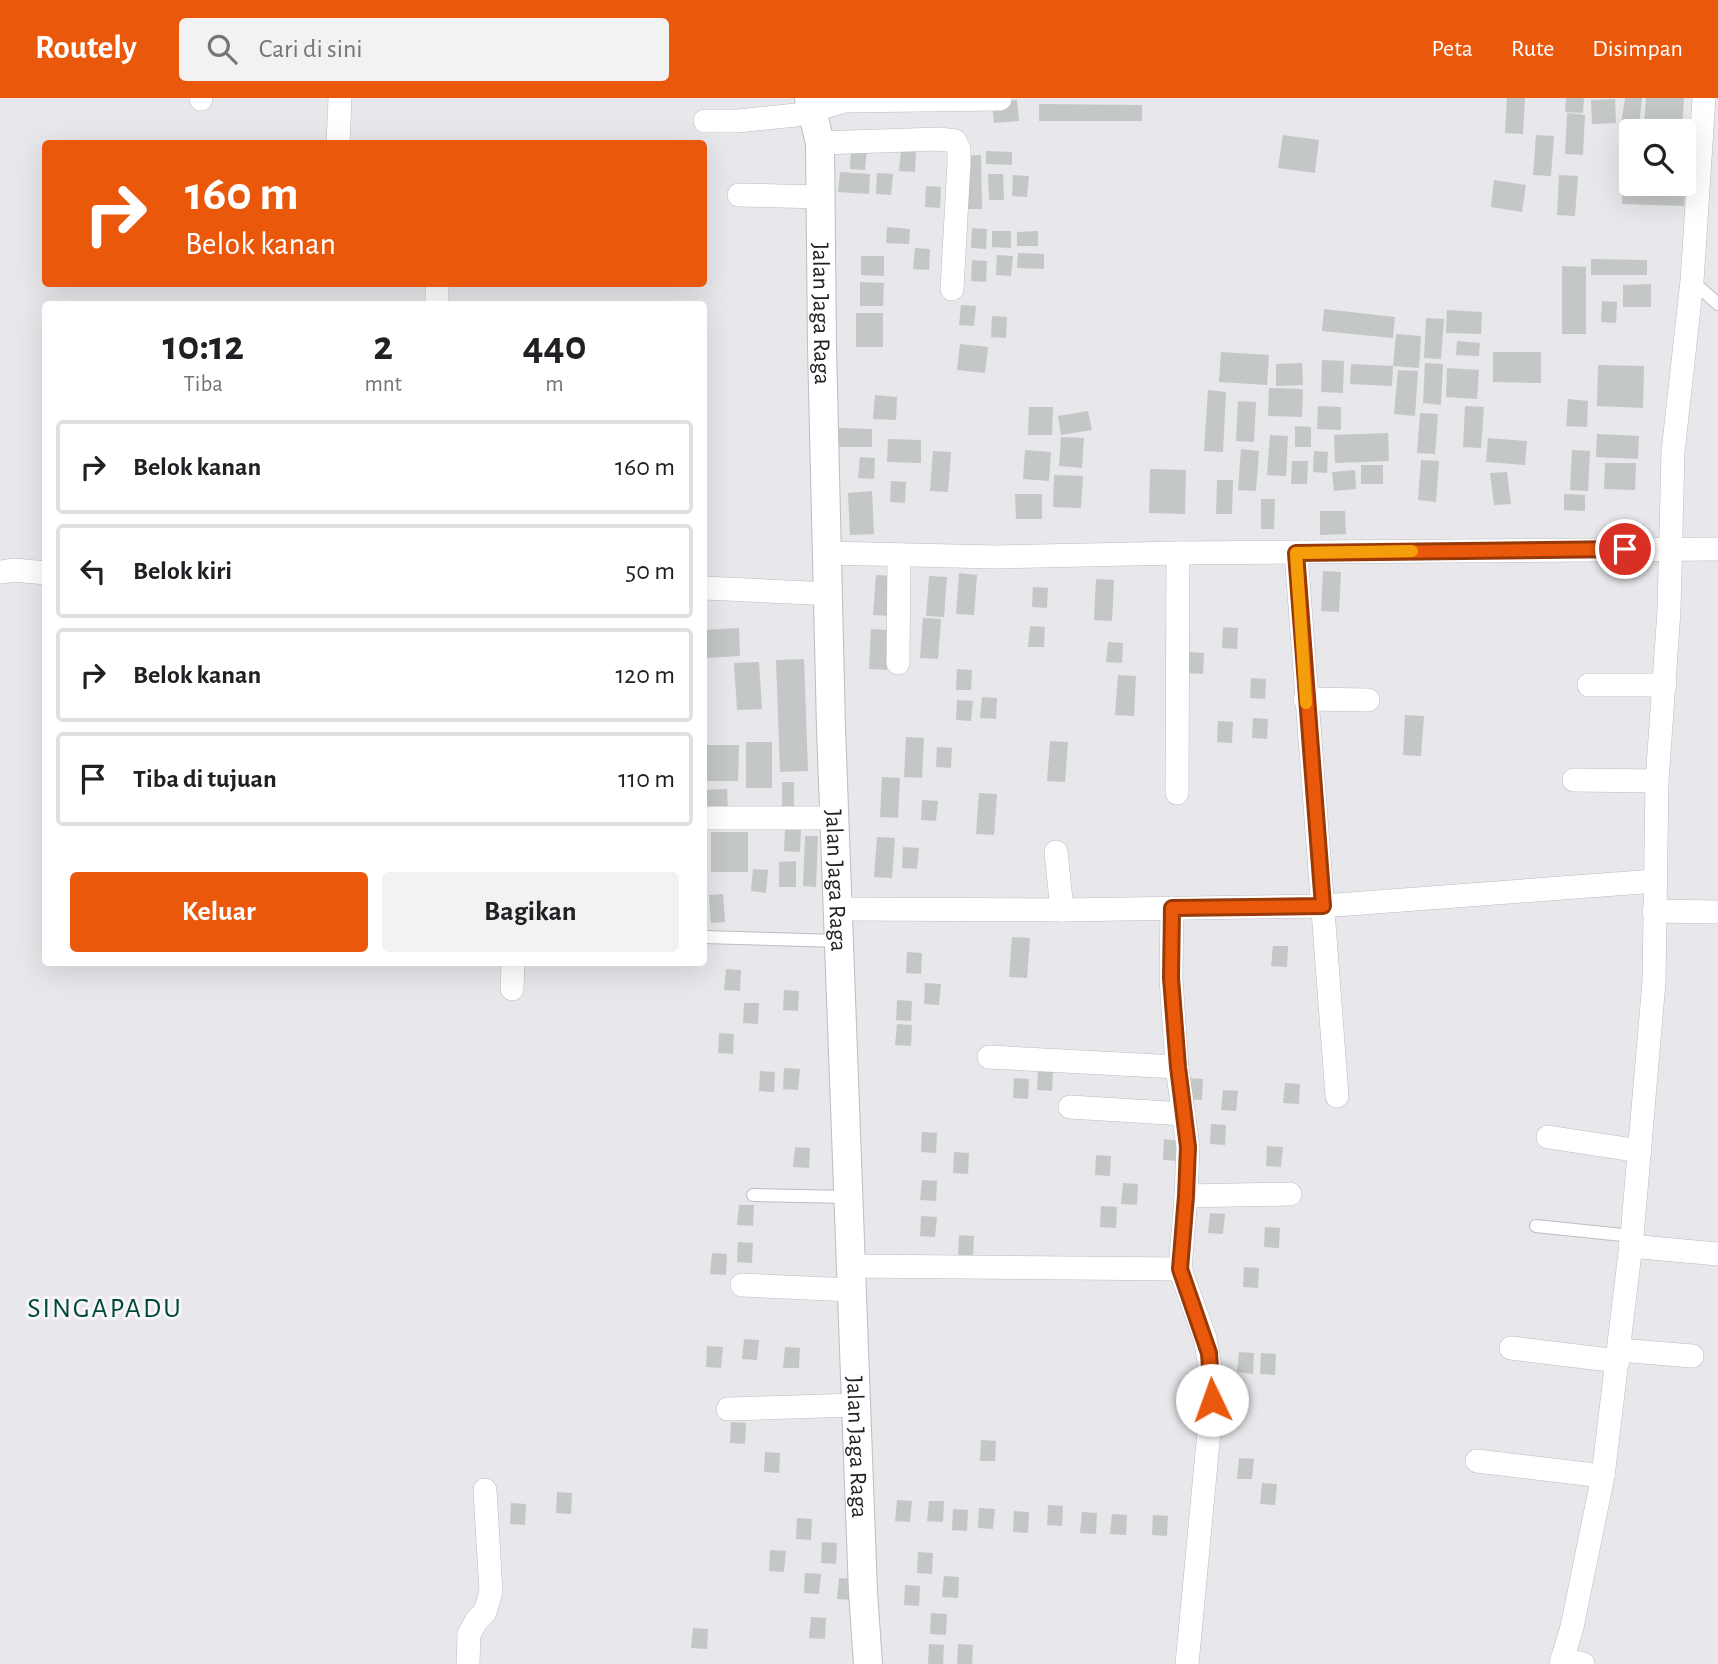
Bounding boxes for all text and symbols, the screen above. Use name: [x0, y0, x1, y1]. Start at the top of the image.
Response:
search box: [179, 18, 669, 81]
icon: search: [203, 30, 241, 68]
text: Routely: [35, 32, 137, 65]
text: Cari di sini: [259, 36, 363, 62]
text: Peta: [1432, 37, 1473, 61]
text: Rute: [1511, 37, 1554, 61]
text: Disimpan: [1592, 37, 1683, 61]
map controls: [1619, 119, 1696, 196]
button: search: [1619, 119, 1696, 196]
icon: right: [70, 168, 161, 259]
text: 160 m: [185, 170, 299, 219]
text: Belok kanan: [185, 228, 336, 260]
street label: Jalan Jaga Raga: [808, 242, 834, 385]
text: 10:12: [162, 325, 244, 367]
text: 2: [373, 325, 393, 367]
text: 440: [522, 325, 587, 367]
text: Tiba: [184, 373, 223, 396]
text: mnt: [365, 373, 402, 396]
text: m: [545, 373, 564, 396]
icon: right: [74, 448, 112, 486]
text: Belok kanan: [133, 454, 261, 480]
text: 160 m: [615, 454, 675, 480]
pin: [1595, 519, 1655, 579]
icon: arrive: [1606, 530, 1644, 568]
icon: left: [74, 552, 112, 590]
text: Belok kiri: [133, 558, 232, 584]
text: 50 m: [625, 558, 675, 584]
icon: right: [74, 656, 112, 694]
text: Belok kanan: [133, 662, 261, 688]
text: 120 m: [615, 662, 675, 688]
icon: arrive: [74, 760, 112, 798]
text: Tiba di tujuan: [133, 766, 277, 792]
text: 110 m: [618, 766, 675, 792]
street label: Jalan Jaga Raga: [821, 809, 850, 952]
button: Keluar: [70, 872, 368, 952]
button: Bagikan: [382, 872, 679, 952]
district label: SINGAPADU: [27, 1295, 183, 1323]
position arrow: [1175, 1363, 1249, 1437]
street label: Jalan Jaga Raga: [842, 1376, 871, 1519]

